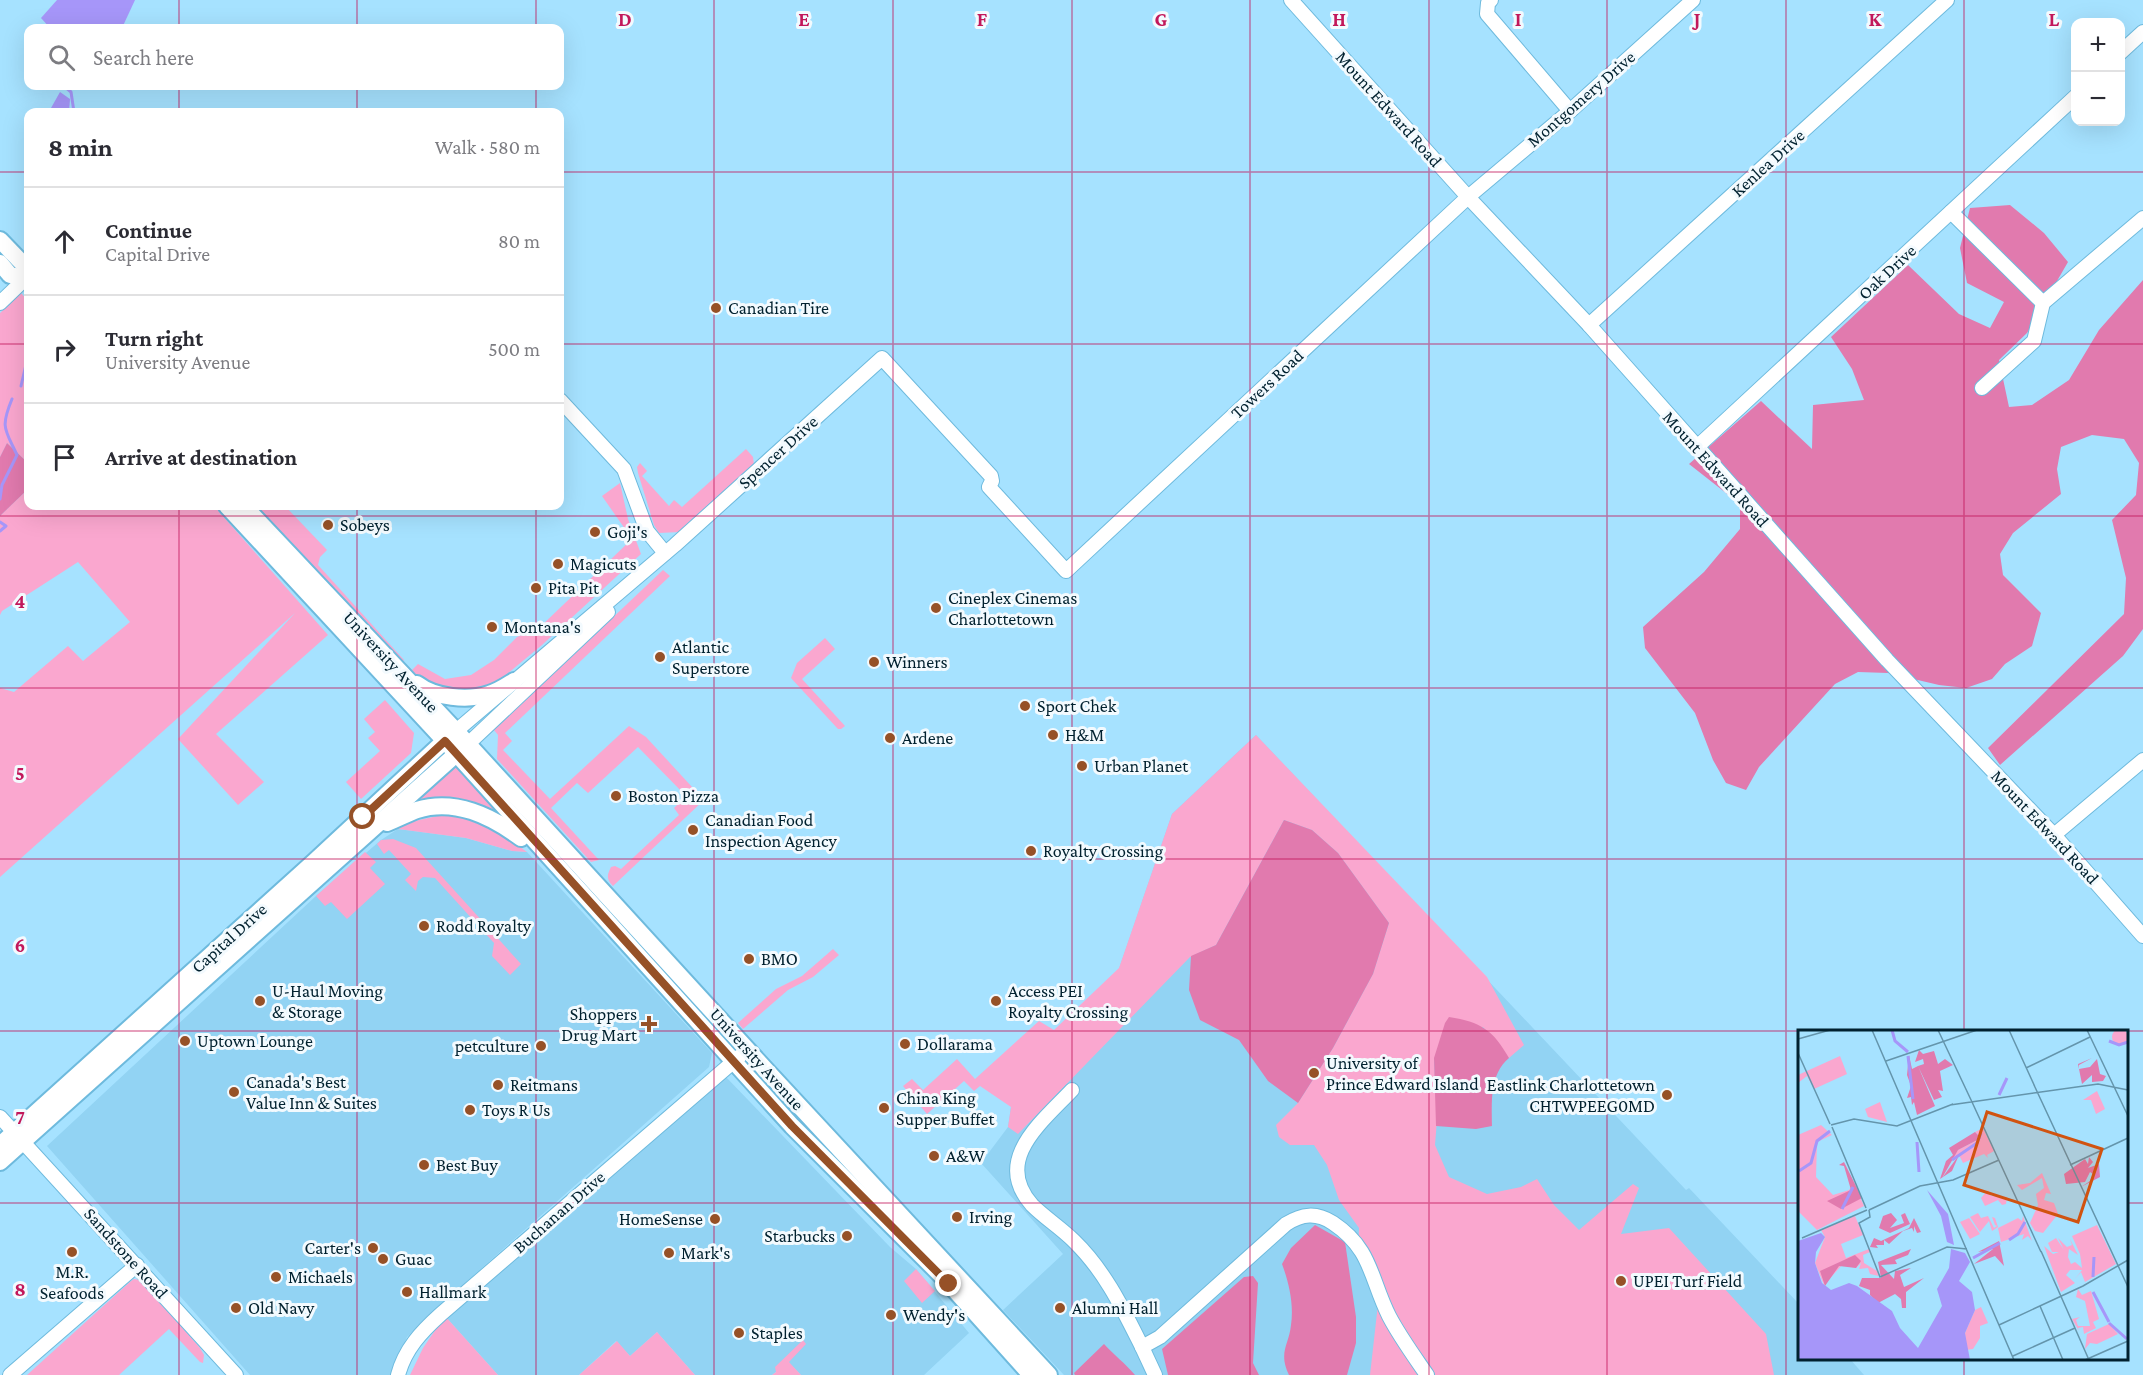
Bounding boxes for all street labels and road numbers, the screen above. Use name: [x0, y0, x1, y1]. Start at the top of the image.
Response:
street label: Mount Edward Road: [1332, 47, 1446, 171]
street label: Montgomery Drive: [1523, 47, 1639, 151]
street label: Kenlea Drive: [1727, 125, 1809, 201]
street label: Oak Drive: [1854, 240, 1920, 304]
street label: Towers Road: [1226, 345, 1308, 423]
street label: Mount Edward Road: [1659, 407, 1773, 531]
street label: Spencer Drive: [734, 411, 822, 493]
street label: University Avenue: [339, 607, 443, 717]
street label: Mount Edward Road: [1987, 766, 2103, 888]
street label: Capital Drive: [187, 899, 271, 977]
street label: University Avenue: [706, 1004, 808, 1114]
street label: Buchanan Drive: [509, 1167, 609, 1257]
street label: Sandstone Road: [80, 1204, 172, 1303]

